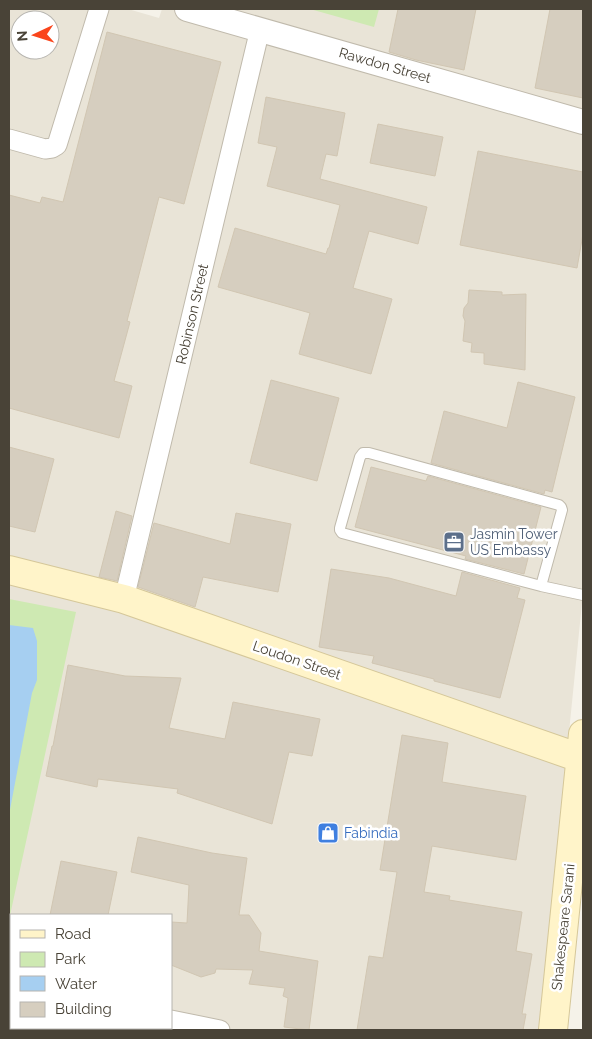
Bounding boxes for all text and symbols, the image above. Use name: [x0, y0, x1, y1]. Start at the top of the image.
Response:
north arrow: [10, 10, 60, 60]
text: N: [14, 30, 30, 42]
street label: Rawdon Street: [337, 44, 433, 86]
street label: Robinson Street: [173, 262, 211, 366]
place label: Jasmin Tower US Embassy: [470, 526, 558, 558]
office icon: Jasmin Tower US Embassy: [442, 530, 466, 554]
street label: Loudon Street: [251, 637, 343, 683]
shop icon: Fabindia: [316, 821, 340, 845]
place label: Fabindia: [344, 825, 398, 841]
street label: Shakespeare Sarani: [548, 863, 578, 991]
legend: [10, 914, 172, 1029]
text: Road: [55, 925, 91, 943]
text: Park: [55, 950, 86, 968]
text: Water: [55, 975, 98, 993]
text: Building: [55, 1000, 112, 1018]

